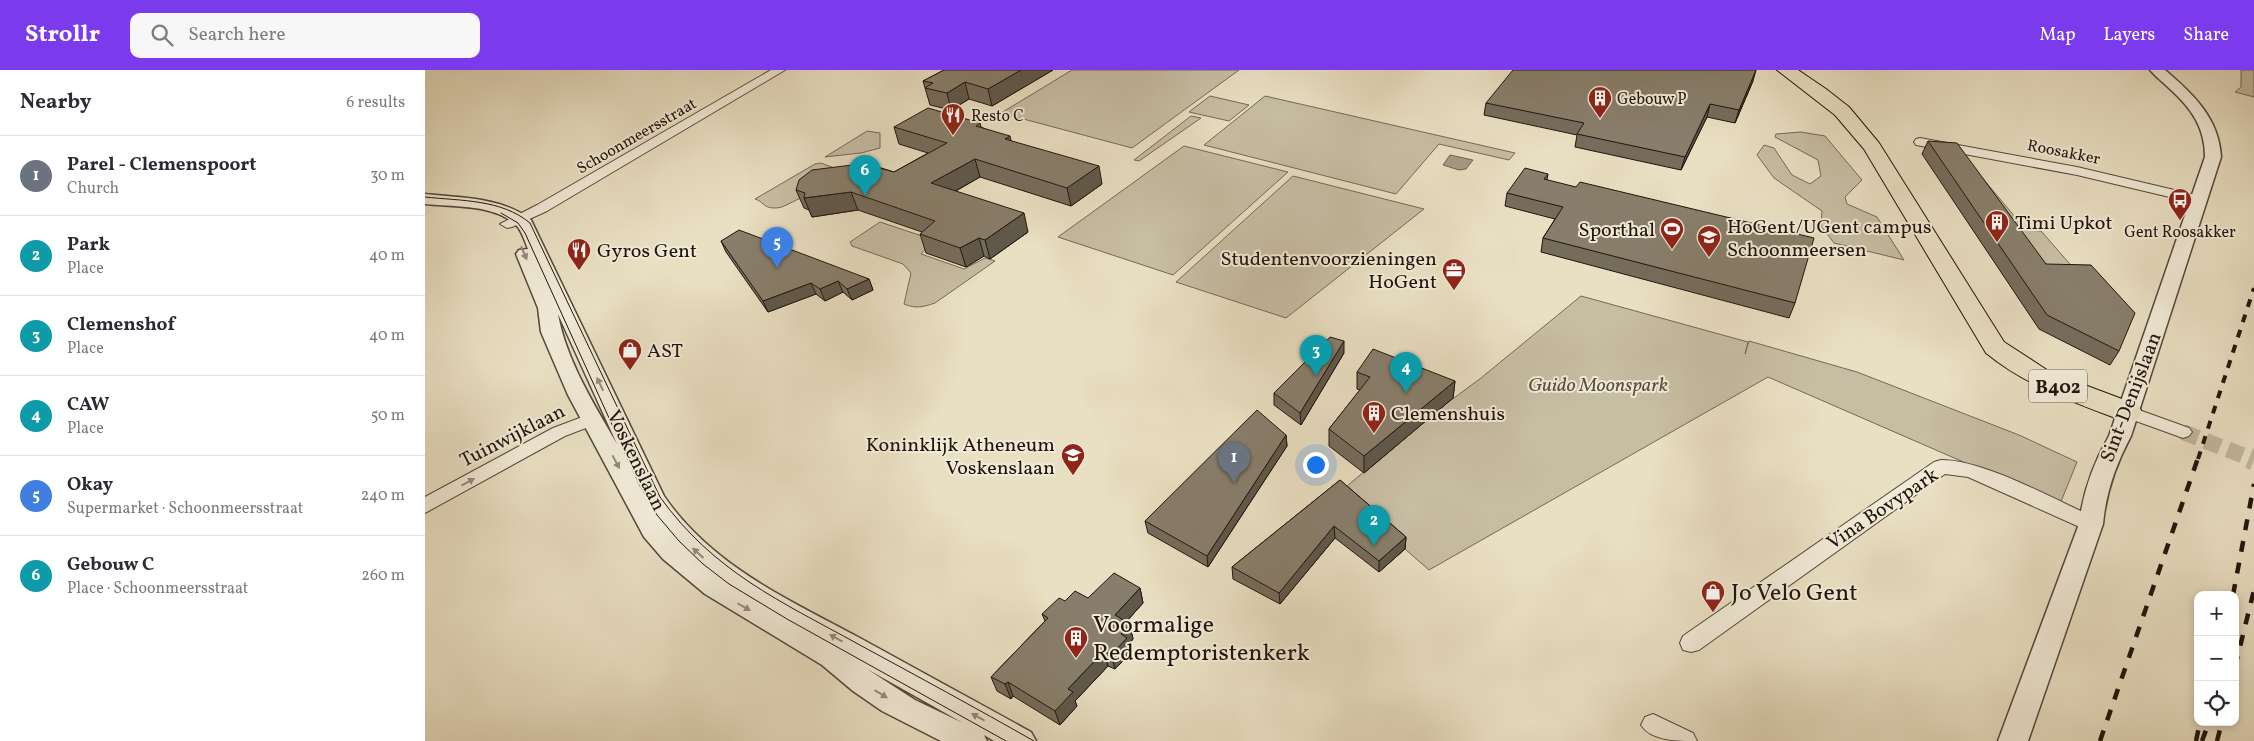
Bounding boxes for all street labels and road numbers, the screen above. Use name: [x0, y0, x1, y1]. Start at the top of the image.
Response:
street label: Schoonmeersstraat: [573, 93, 701, 180]
street label: Roosakker: [2025, 135, 2102, 171]
street label: Sint-Denijslaan: [2094, 329, 2170, 467]
road number: B402: [2029, 370, 2087, 402]
street label: Tuinwijklaan: [455, 398, 570, 475]
street label: Voskenslaan: [599, 406, 672, 516]
street label: Vina Bovypark: [1822, 462, 1945, 558]

